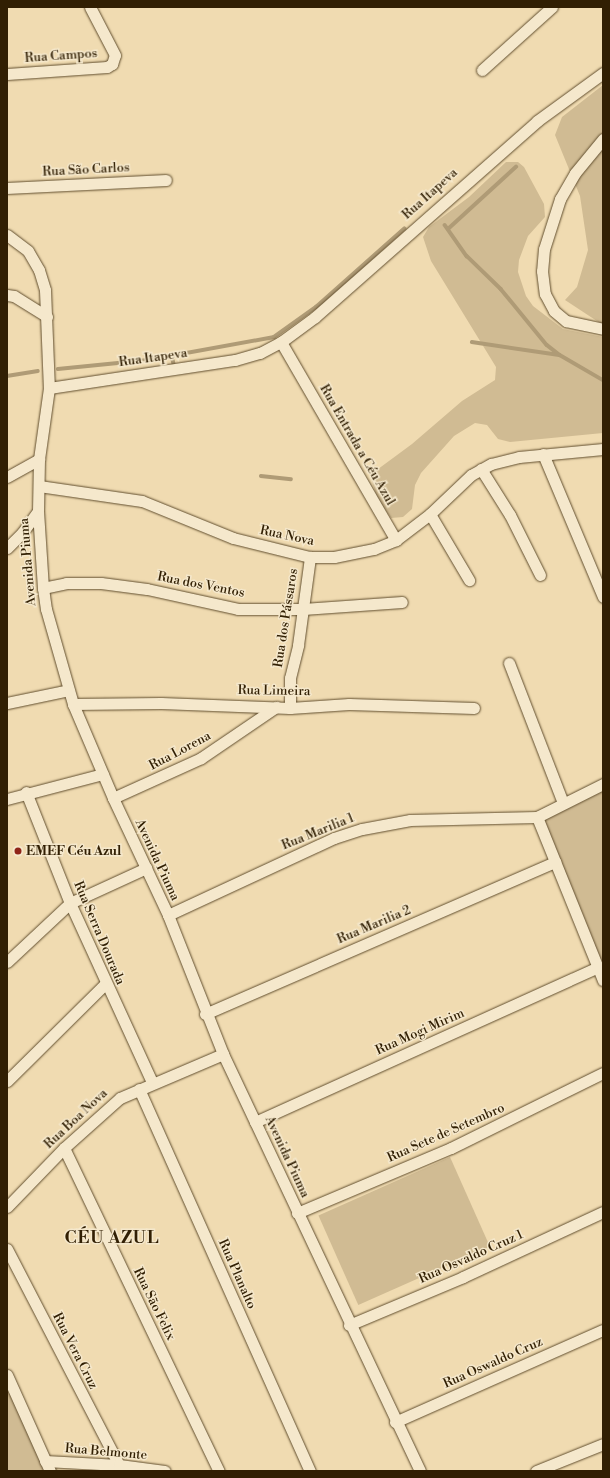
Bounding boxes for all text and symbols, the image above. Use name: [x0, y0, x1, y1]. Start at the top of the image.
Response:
street label: Rua Campos: [24, 46, 98, 66]
street label: Rua São Carlos: [42, 160, 130, 180]
street label: Rua Itapeva: [399, 165, 461, 223]
street label: Rua Itapeva: [118, 345, 188, 371]
street label: Rua Entrada a Céu Azul: [316, 382, 398, 508]
street label: Avenida Piuma: [16, 517, 40, 607]
street label: Rua Nova: [258, 523, 316, 549]
street label: Rua dos Pássaros: [270, 567, 302, 669]
street label: Rua dos Ventos: [156, 569, 246, 601]
street label: Rua Limeira: [237, 683, 311, 699]
street label: Rua Lorena: [146, 728, 214, 774]
street label: Rua Marilia 1: [279, 810, 357, 854]
street label: Avenida Piuma: [131, 817, 183, 903]
place label: EMEF Céu Azul: [26, 843, 121, 859]
marker: EMEF Céu Azul: [13, 846, 23, 856]
street label: Rua Serra Dourada: [70, 879, 128, 987]
street label: Rua Marilia 2: [335, 902, 413, 948]
street label: Rua Mogi Mirim: [373, 1005, 467, 1059]
street label: Rua Boa Nova: [41, 1086, 111, 1152]
street label: Rua Sete de Setembro: [385, 1100, 507, 1166]
street label: Avenida Piuma: [261, 1114, 313, 1200]
street label: Rua Osvaldo Cruz 1: [416, 1227, 526, 1287]
district label: CÉU AZUL: [64, 1229, 160, 1249]
street label: Rua Planalto: [215, 1237, 259, 1311]
street label: Rua São Felix: [130, 1265, 178, 1343]
street label: Rua Vera Cruz: [49, 1310, 101, 1392]
street label: Rua Oswaldo Cruz: [441, 1334, 545, 1392]
street label: Rua Belmonte: [64, 1441, 148, 1463]

